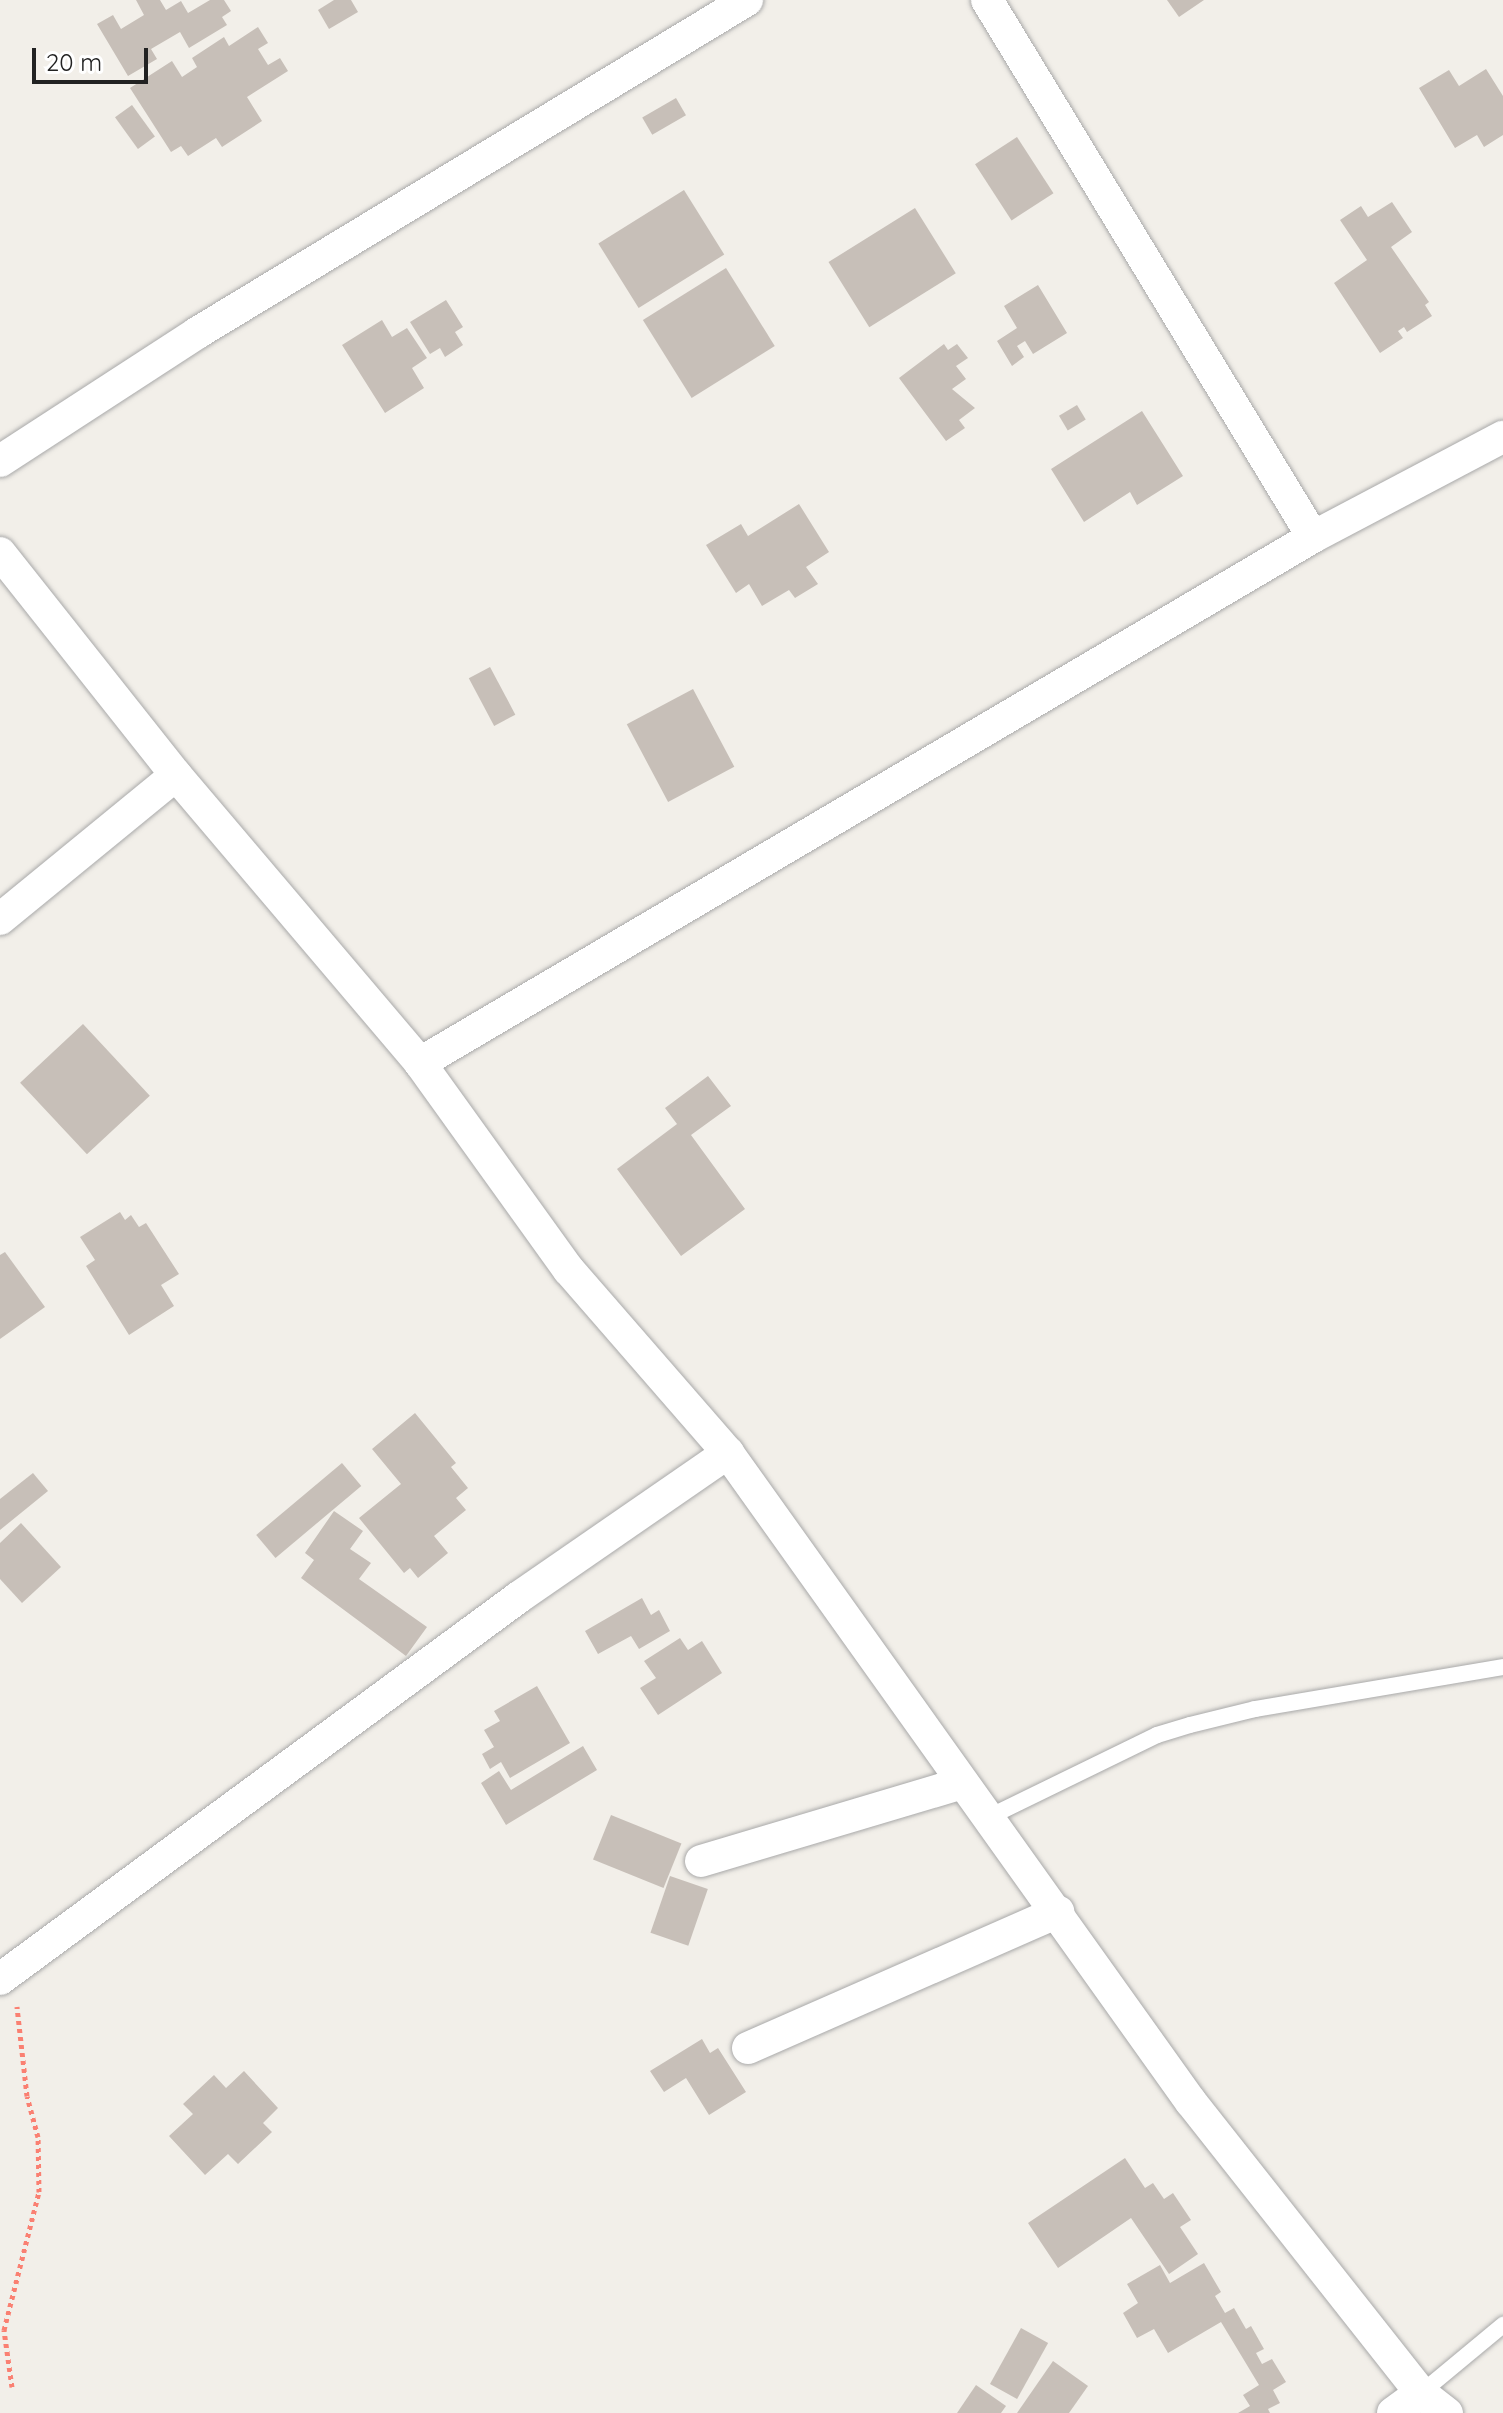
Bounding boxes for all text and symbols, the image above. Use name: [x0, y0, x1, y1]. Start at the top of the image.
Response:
scale bar: [36, 32, 152, 82]
text: 20 m: [46, 47, 102, 77]

